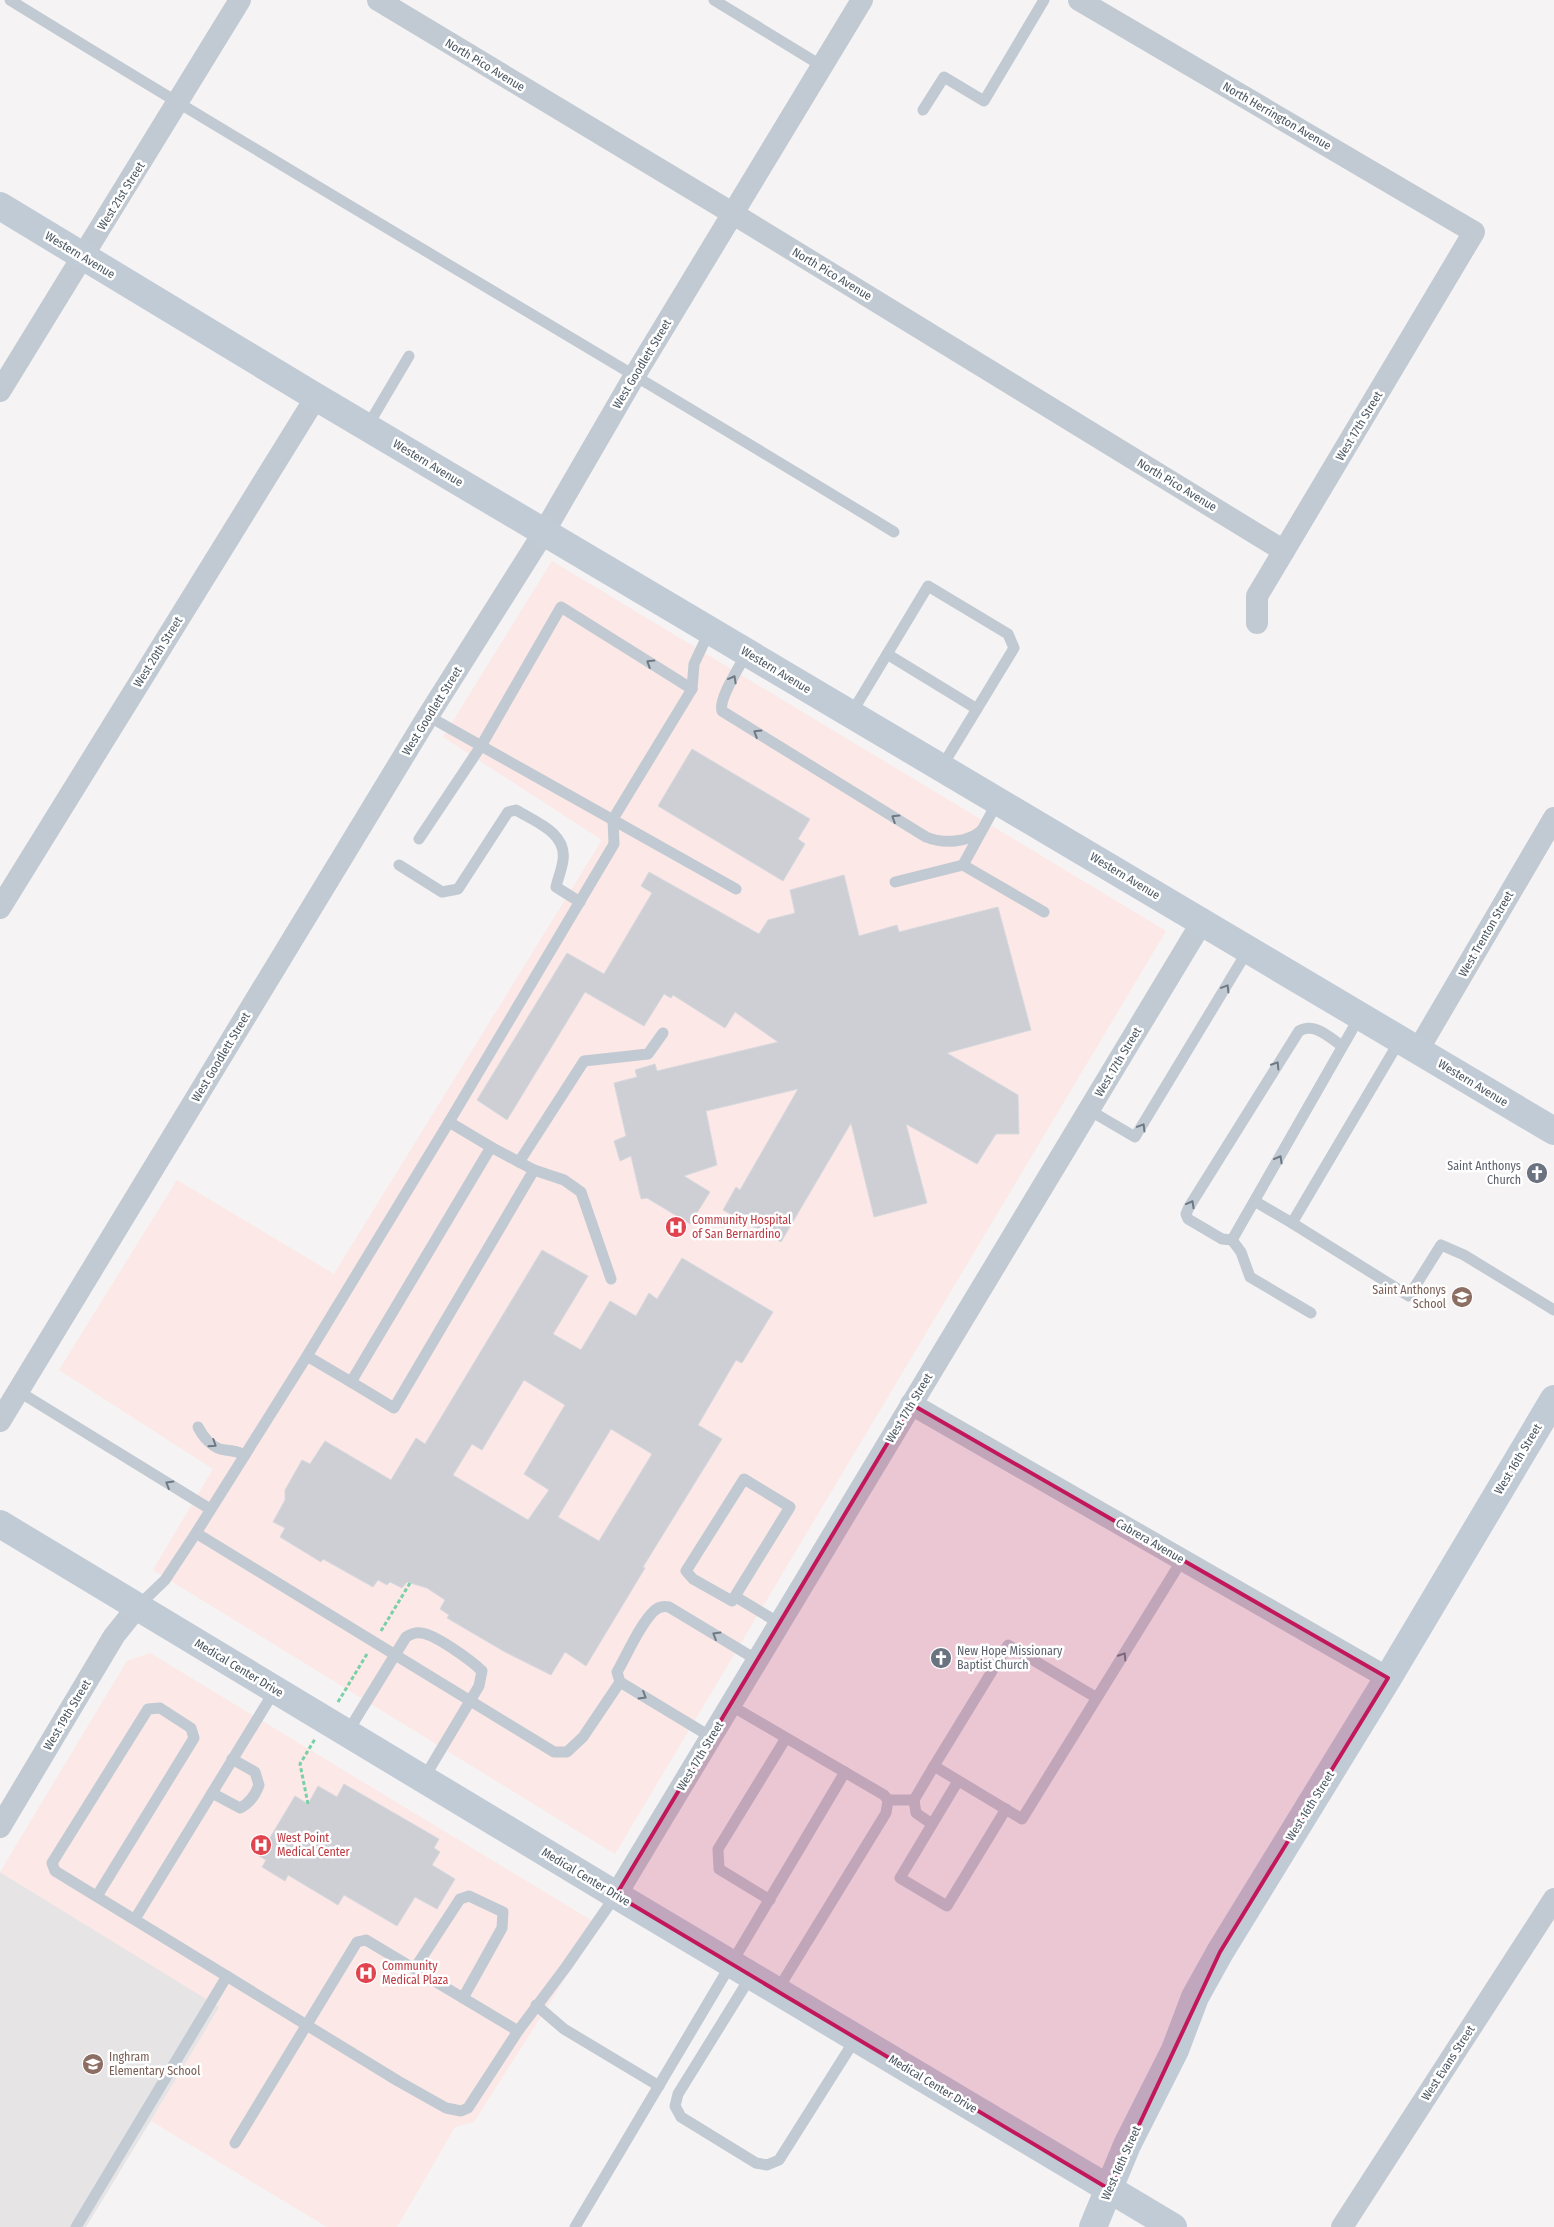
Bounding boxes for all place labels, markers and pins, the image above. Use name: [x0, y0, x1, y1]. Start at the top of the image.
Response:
place label: Saint Anthonys Church: [1447, 1159, 1521, 1187]
church icon: Saint Anthonys Church: [1525, 1161, 1549, 1185]
place label: Community Hospital of San Bernardino: [692, 1213, 791, 1241]
hospital icon: Community Hospital of San Bernardino: [664, 1215, 688, 1239]
place label: Saint Anthonys School: [1372, 1283, 1446, 1311]
school or university icon: Saint Anthonys School: [1450, 1285, 1474, 1309]
place label: New Hope Missionary Baptist Church: [957, 1644, 1063, 1672]
church icon: New Hope Missionary Baptist Church: [929, 1646, 953, 1670]
place label: West Point Medical Center: [277, 1831, 350, 1859]
hospital icon: West Point Medical Center: [249, 1833, 273, 1857]
place label: Community Medical Plaza: [382, 1959, 448, 1987]
hospital icon: Community Medical Plaza: [354, 1961, 378, 1985]
place label: Inghram Elementary School: [109, 2050, 200, 2078]
school or university icon: Inghram Elementary School: [81, 2052, 105, 2076]

